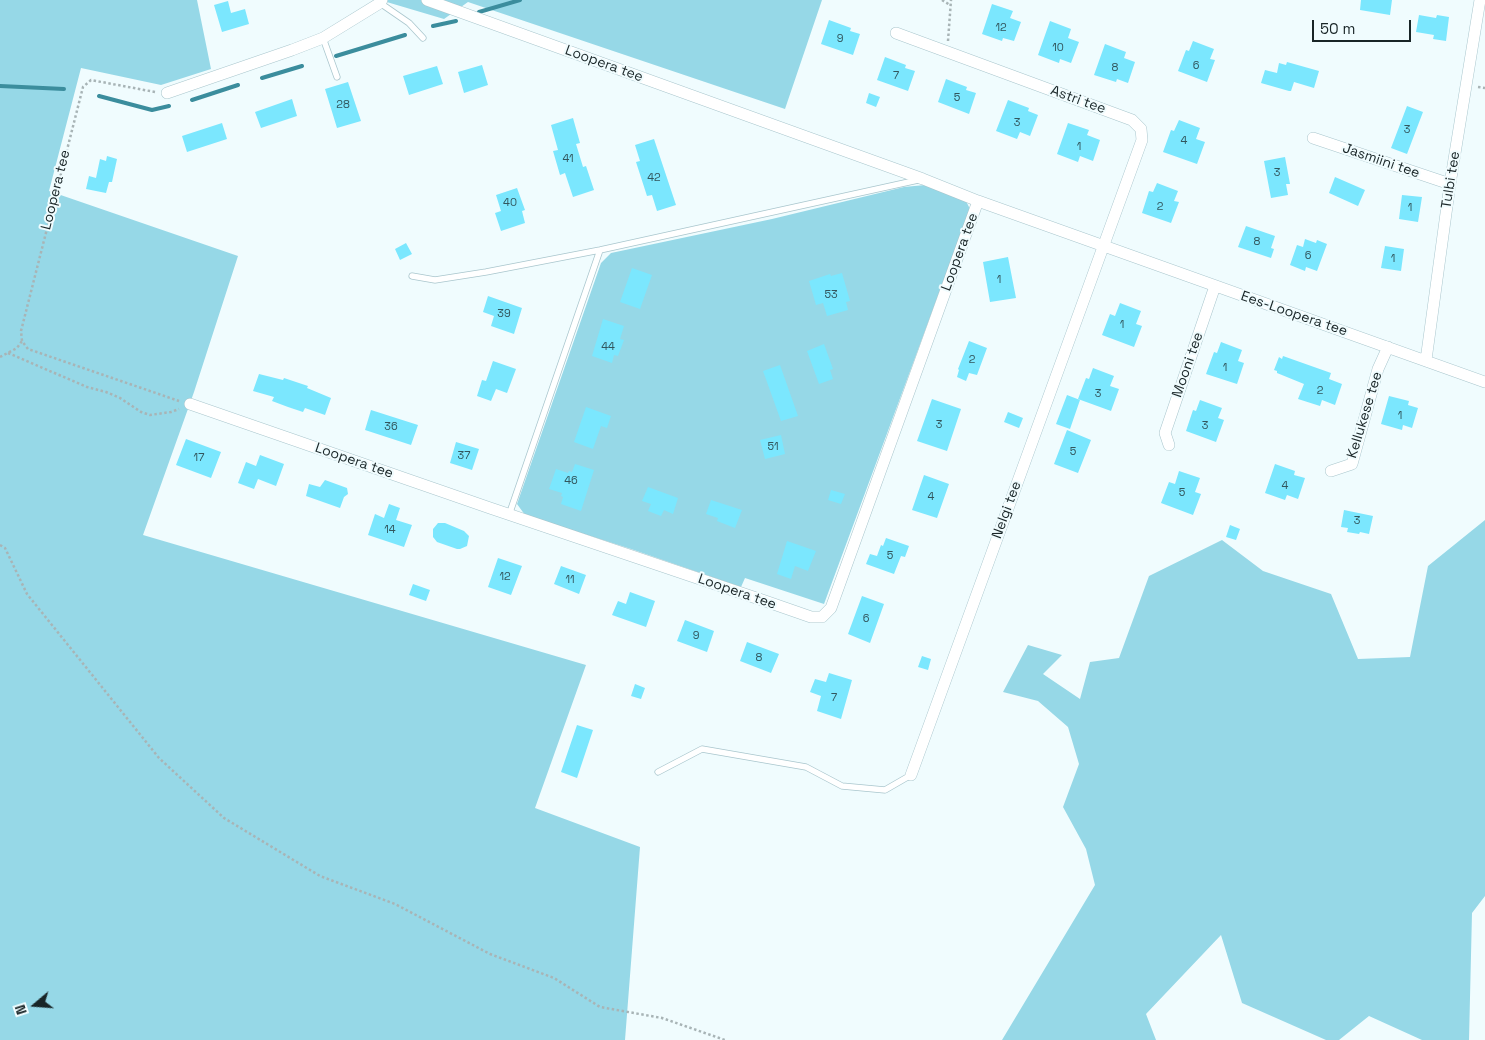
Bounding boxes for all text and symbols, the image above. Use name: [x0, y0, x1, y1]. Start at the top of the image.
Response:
scale bar: [1315, 10, 1414, 42]
text: 50 m: [1320, 19, 1355, 38]
house number: 12: [995, 21, 1007, 35]
house number: 9: [837, 32, 843, 46]
house number: 10: [1052, 41, 1064, 55]
street label: Loopera tee: [563, 42, 645, 86]
house number: 6: [1193, 59, 1199, 73]
house number: 8: [1112, 61, 1118, 75]
house number: 7: [893, 69, 899, 83]
street label: Astri tee: [1048, 82, 1108, 118]
house number: 5: [954, 91, 960, 105]
house number: 28: [336, 98, 350, 112]
house number: 3: [1014, 116, 1020, 130]
house number: 3: [1404, 123, 1410, 137]
house number: 4: [1181, 134, 1187, 148]
house number: 1: [1077, 140, 1081, 154]
street label: Jasmiini tee: [1340, 140, 1422, 182]
street label: Loopera tee: [38, 148, 74, 232]
street label: Tulbi tee: [1438, 150, 1464, 210]
house number: 41: [562, 152, 574, 166]
house number: 3: [1274, 166, 1280, 180]
house number: 42: [647, 171, 661, 185]
house number: 40: [503, 196, 517, 210]
house number: 2: [1157, 200, 1163, 214]
house number: 1: [1408, 201, 1412, 215]
street label: Loopera tee: [938, 211, 982, 293]
house number: 8: [1254, 235, 1260, 249]
house number: 6: [1305, 249, 1311, 263]
house number: 1: [1391, 252, 1395, 266]
house number: 1: [997, 273, 1001, 287]
house number: 53: [824, 288, 838, 302]
street label: Ees-Loopera tee: [1239, 288, 1349, 340]
house number: 39: [497, 307, 511, 321]
house number: 1: [1120, 318, 1124, 332]
street label: Mooni tee: [1169, 330, 1207, 400]
house number: 44: [601, 340, 615, 354]
house number: 2: [969, 353, 975, 367]
house number: 1: [1223, 361, 1227, 375]
street label: Kellukese tee: [1344, 370, 1386, 460]
house number: 2: [1317, 384, 1323, 398]
house number: 3: [1095, 387, 1101, 401]
house number: 1: [1398, 409, 1402, 423]
house number: 3: [936, 418, 942, 432]
house number: 3: [1202, 419, 1208, 433]
house number: 36: [384, 420, 398, 434]
street label: Loopera tee: [313, 440, 395, 482]
house number: 51: [767, 440, 779, 454]
house number: 5: [1070, 445, 1076, 459]
house number: 37: [458, 449, 470, 463]
house number: 17: [194, 451, 204, 465]
house number: 46: [564, 474, 578, 488]
street label: Nelgi tee: [989, 479, 1025, 541]
house number: 4: [1282, 479, 1288, 493]
house number: 5: [1179, 486, 1185, 500]
house number: 4: [928, 490, 934, 504]
house number: 3: [1354, 514, 1360, 528]
house number: 14: [384, 523, 396, 537]
house number: 5: [887, 549, 893, 563]
house number: 12: [499, 570, 511, 584]
street label: Loopera tee: [696, 571, 778, 613]
house number: 11: [565, 573, 575, 587]
house number: 6: [863, 612, 869, 626]
house number: 9: [693, 629, 699, 643]
house number: 8: [756, 651, 762, 665]
house number: 7: [831, 691, 837, 705]
north arrow: [10, 980, 60, 1030]
text: N: [11, 1002, 31, 1017]

